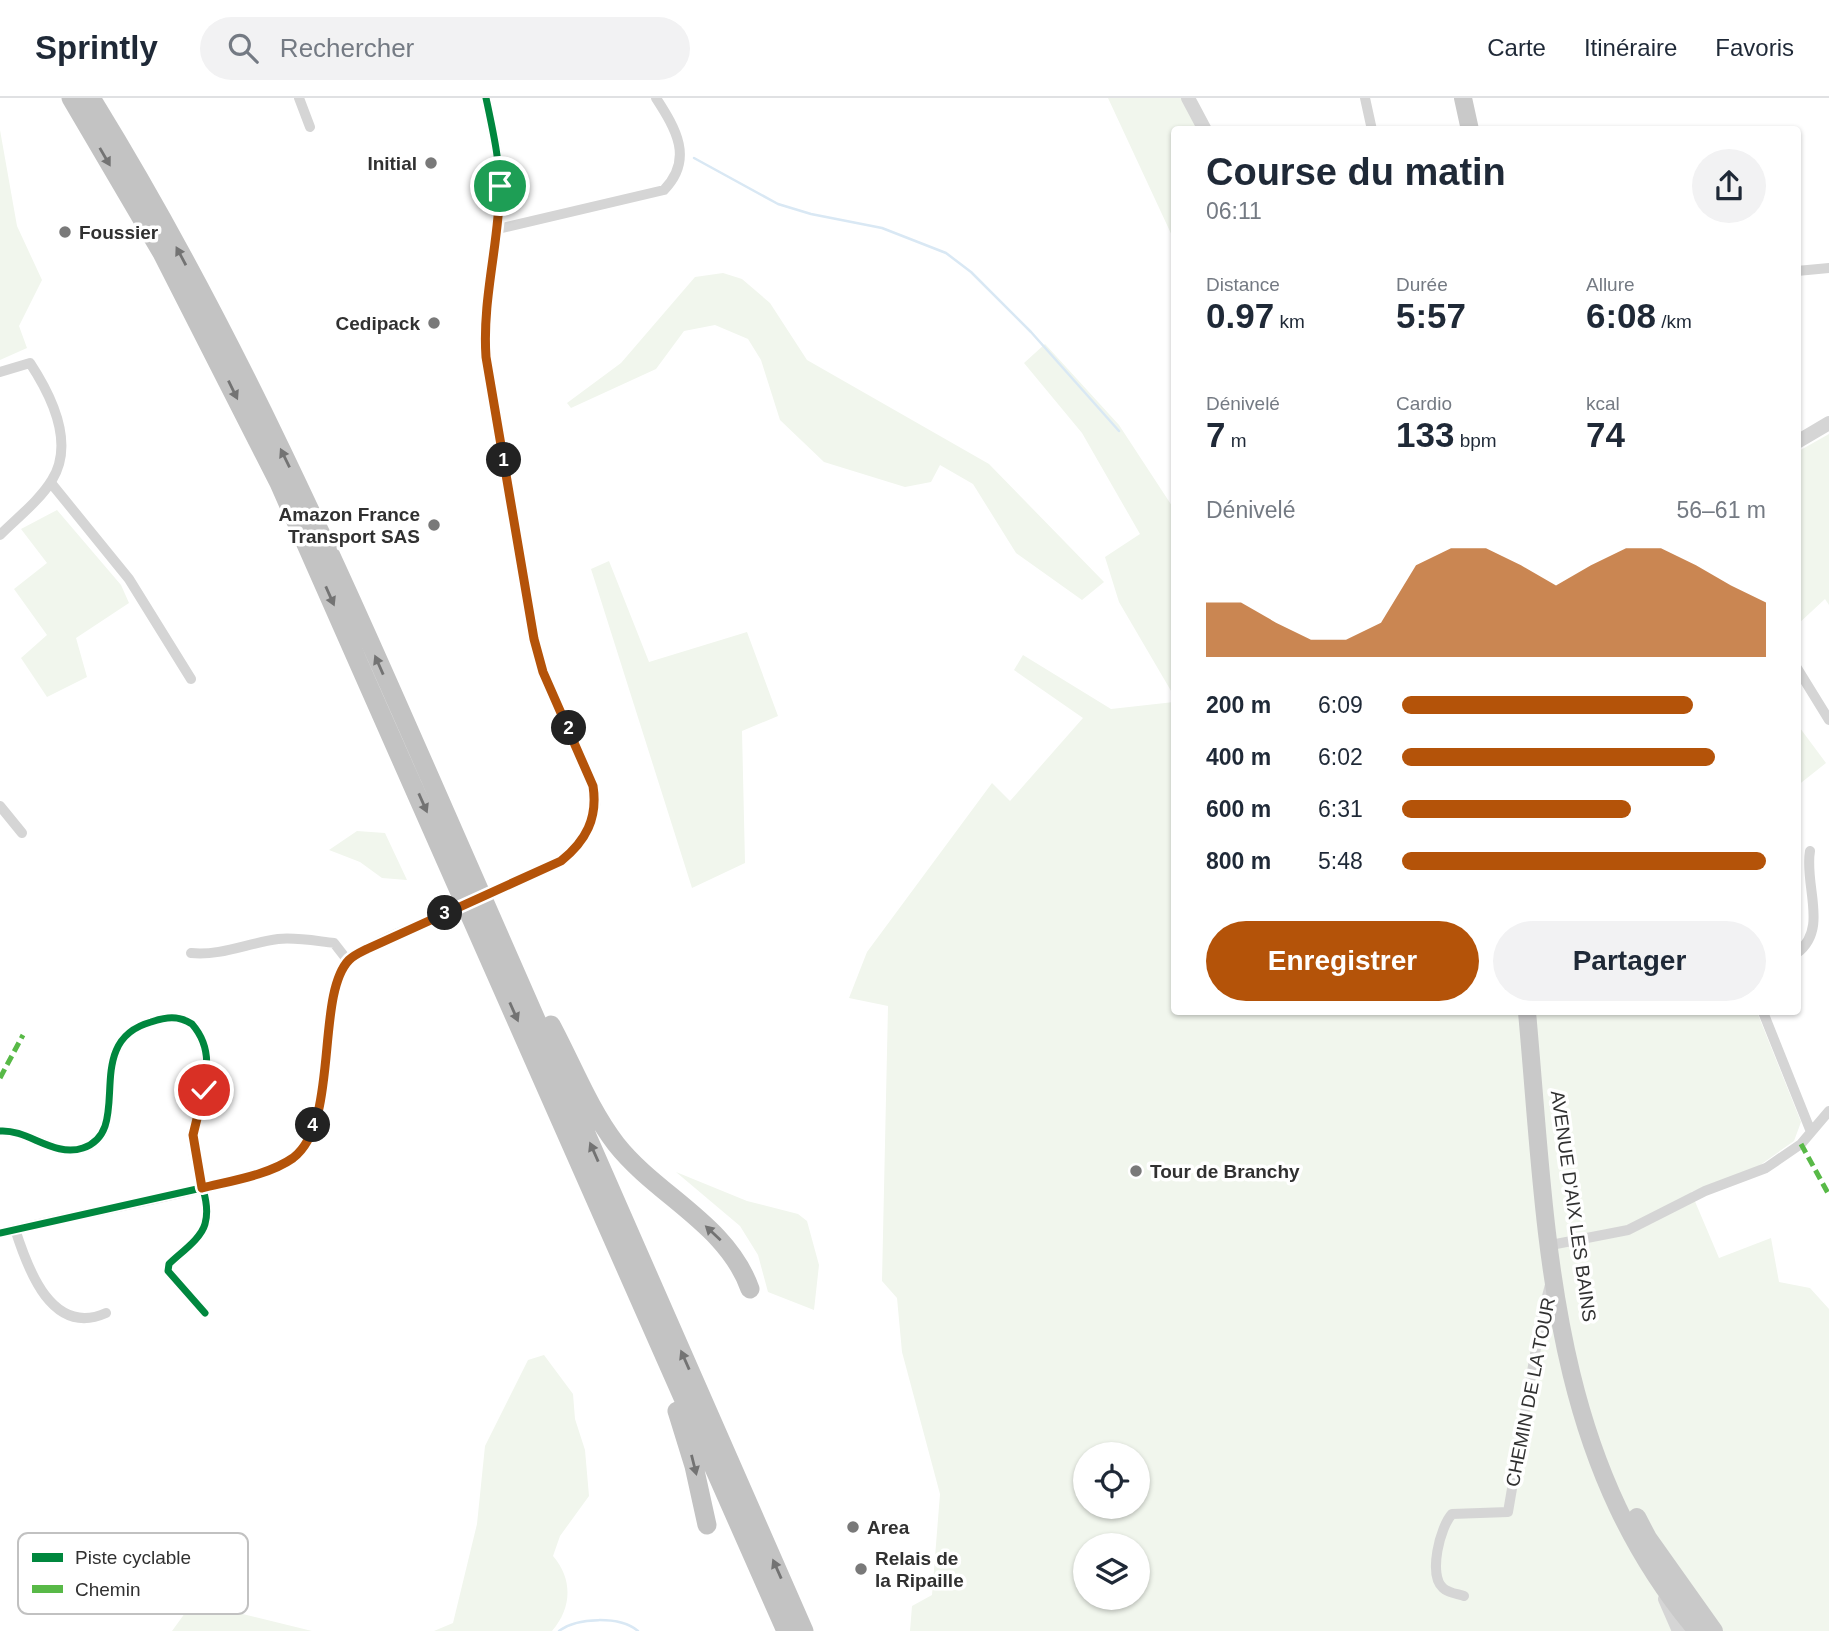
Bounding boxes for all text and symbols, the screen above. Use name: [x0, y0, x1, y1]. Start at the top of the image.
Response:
search box: [200, 17, 690, 80]
text: Sprintly: [35, 29, 158, 66]
icon: search: [224, 29, 262, 67]
text: Rechercher: [280, 33, 414, 63]
text: Carte: [1487, 34, 1546, 61]
text: Itinéraire: [1584, 34, 1677, 61]
text: Favoris: [1715, 34, 1794, 61]
one-way arrow: [99, 147, 112, 166]
button: share: [1692, 149, 1766, 223]
text: Course du matin: [1206, 151, 1506, 193]
place label: Initial: [367, 153, 417, 174]
marker: Initial: [423, 155, 439, 171]
pin: [470, 156, 530, 216]
icon: arrive: [481, 167, 519, 205]
text: 06:11: [1206, 198, 1262, 224]
place label: Foussier: [79, 222, 159, 243]
marker: Foussier: [57, 224, 73, 240]
one-way arrow: [175, 246, 187, 265]
text: Distance: [1206, 274, 1280, 295]
text: Durée: [1396, 274, 1448, 295]
text: Allure: [1586, 274, 1635, 295]
text: 0.97: [1206, 296, 1274, 335]
text: 5:57: [1396, 296, 1466, 335]
text: 6:08: [1586, 296, 1656, 335]
text: km: [1274, 311, 1305, 332]
text: /km: [1656, 311, 1692, 332]
place label: Cedipack: [336, 313, 420, 334]
marker: Cedipack: [426, 315, 442, 331]
one-way arrow: [227, 380, 238, 400]
text: Dénivelé: [1206, 393, 1280, 414]
text: Cardio: [1396, 393, 1452, 414]
text: kcal: [1586, 393, 1620, 414]
text: 7: [1206, 415, 1225, 454]
text: 133: [1396, 415, 1454, 454]
text: 74: [1586, 415, 1625, 454]
text: m: [1225, 430, 1247, 451]
text: bpm: [1454, 430, 1497, 451]
pin: 1: [486, 442, 522, 478]
one-way arrow: [279, 448, 291, 468]
text: 1: [498, 449, 509, 470]
text: Dénivelé: [1206, 497, 1296, 523]
text: 56–61 m: [1676, 497, 1766, 523]
place label: Amazon France Transport SAS: [279, 504, 420, 547]
marker: Amazon France Transport SAS: [426, 517, 442, 533]
one-way arrow: [325, 585, 336, 606]
one-way arrow: [373, 655, 385, 675]
text: 200 m: [1206, 692, 1271, 718]
text: 6:09: [1318, 692, 1363, 718]
pin: 2: [552, 710, 586, 746]
text: 2: [563, 717, 574, 738]
text: 400 m: [1206, 744, 1271, 770]
text: 6:02: [1318, 744, 1363, 770]
one-way arrow: [417, 793, 429, 813]
text: 600 m: [1206, 796, 1271, 822]
text: 6:31: [1318, 796, 1363, 822]
text: 800 m: [1206, 848, 1271, 874]
text: 5:48: [1318, 848, 1363, 874]
pin: 3: [428, 896, 462, 930]
text: 3: [439, 902, 450, 923]
button: Enregistrer: [1206, 921, 1479, 1001]
button: Partager: [1493, 921, 1766, 1001]
one-way arrow: [509, 1001, 520, 1022]
pin: [174, 1060, 234, 1120]
icon: check: [185, 1071, 223, 1109]
street label: AVENUE D'AIX LES BAINS: [1547, 1089, 1600, 1323]
pin: 4: [296, 1108, 330, 1142]
text: 4: [307, 1114, 318, 1135]
one-way arrow: [588, 1142, 600, 1162]
place label: Tour de Branchy: [1150, 1161, 1300, 1182]
marker: Tour de Branchy: [1128, 1163, 1144, 1179]
one-way arrow: [704, 1225, 722, 1241]
street label: CHEMIN DE LA TOUR: [1502, 1296, 1559, 1489]
one-way arrow: [679, 1350, 691, 1370]
map controls: [1073, 1442, 1150, 1610]
button: locate: [1073, 1442, 1150, 1519]
one-way arrow: [689, 1454, 700, 1476]
place label: Area: [867, 1517, 910, 1538]
marker: Area: [845, 1519, 861, 1535]
legend: [18, 1533, 248, 1614]
button: layers: [1073, 1533, 1150, 1610]
text: Piste cyclable: [75, 1547, 191, 1568]
place label: Relais de la Ripaille: [875, 1548, 964, 1591]
one-way arrow: [771, 1558, 782, 1579]
marker: Relais de la Ripaille: [853, 1561, 869, 1577]
text: Chemin: [75, 1579, 140, 1600]

